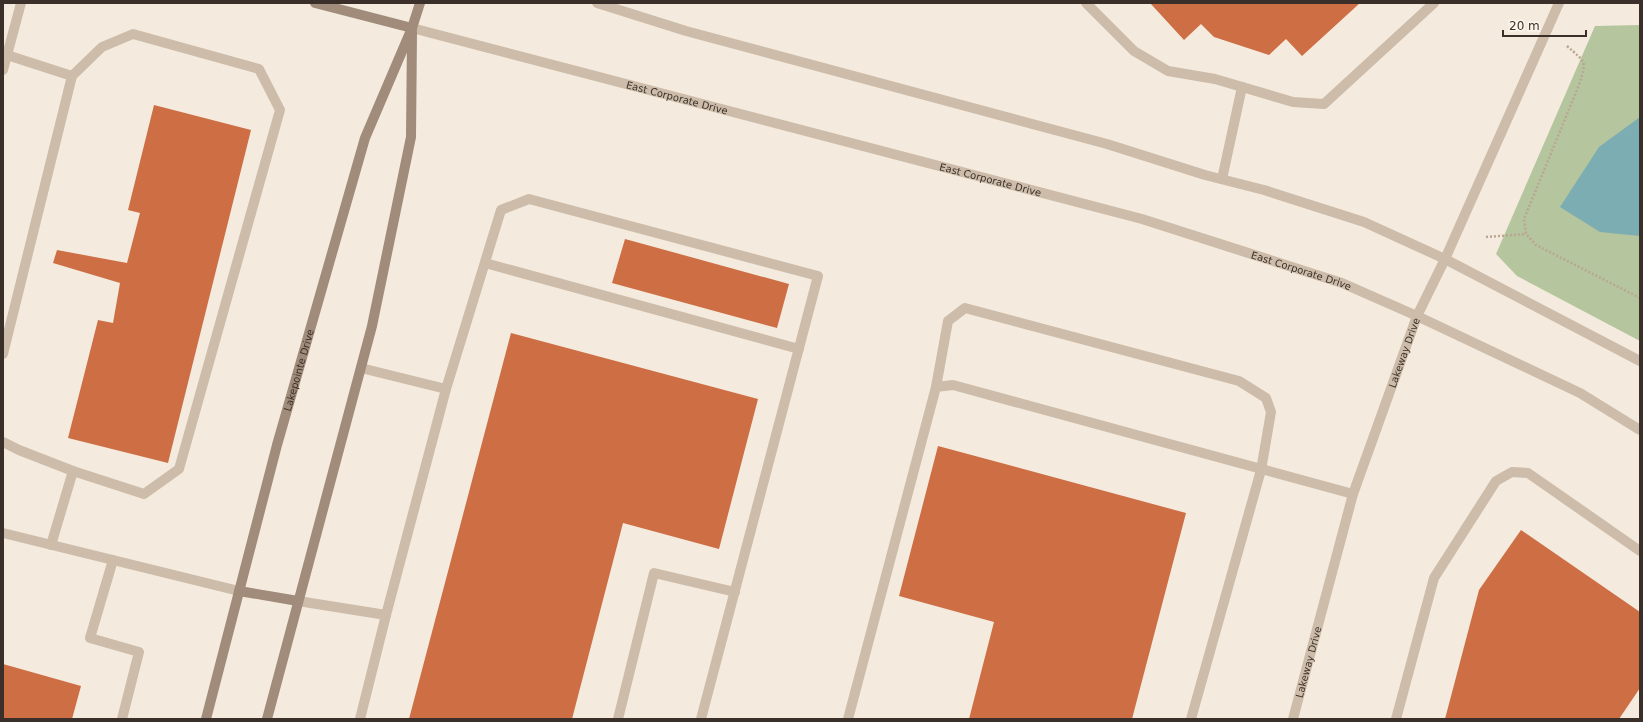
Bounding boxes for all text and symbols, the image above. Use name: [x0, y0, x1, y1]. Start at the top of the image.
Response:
scale bar: [1503, 12, 1586, 38]
text: 20 m: [1509, 19, 1540, 33]
street label: East Corporate Drive: [625, 79, 729, 116]
street label: East Corporate Drive: [938, 161, 1043, 198]
street label: East Corporate Drive: [1250, 249, 1353, 292]
street label: Lakeway Drive: [1386, 316, 1421, 389]
street label: Lakepointe Drive: [281, 328, 315, 412]
street label: Lakeway Drive: [1293, 625, 1323, 699]

